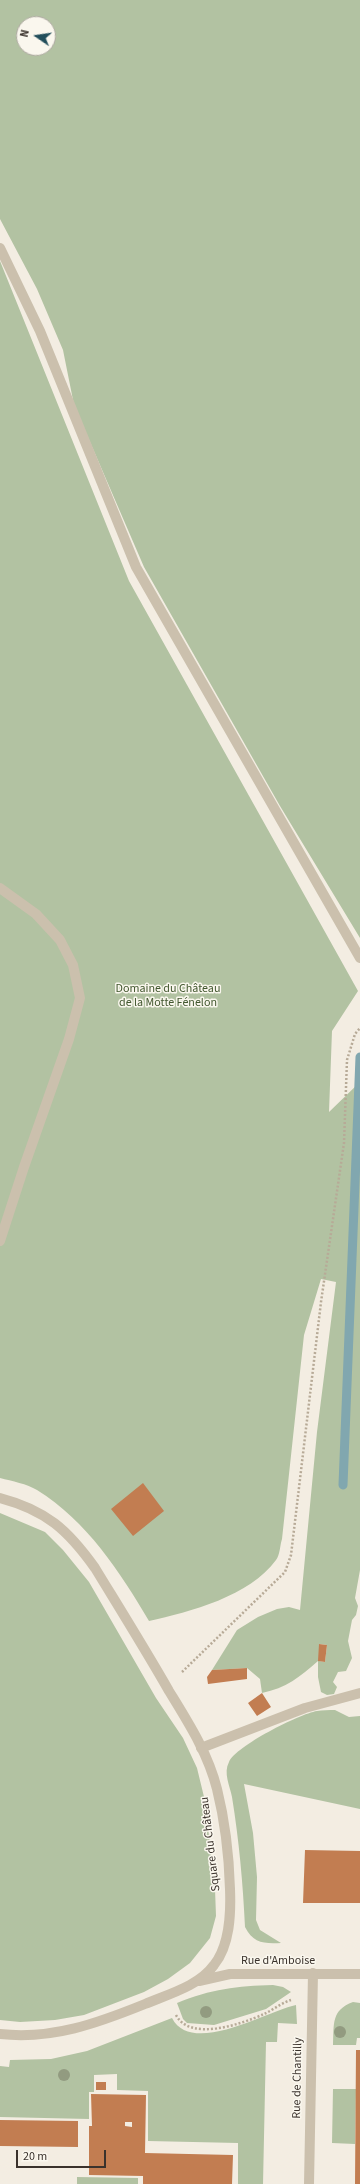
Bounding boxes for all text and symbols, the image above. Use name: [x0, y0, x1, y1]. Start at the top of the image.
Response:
north arrow: [16, 16, 56, 56]
text: N: [17, 28, 33, 39]
park label: Domaine du Château de la Motte Fénelon: [116, 982, 220, 1010]
street label: Square du Château: [198, 1796, 224, 1892]
street label: Rue d'Amboise: [241, 1954, 315, 1968]
street label: Rue de Chantilly: [290, 2037, 306, 2119]
scale bar: [18, 2142, 108, 2168]
text: 20 m: [23, 2148, 47, 2165]

